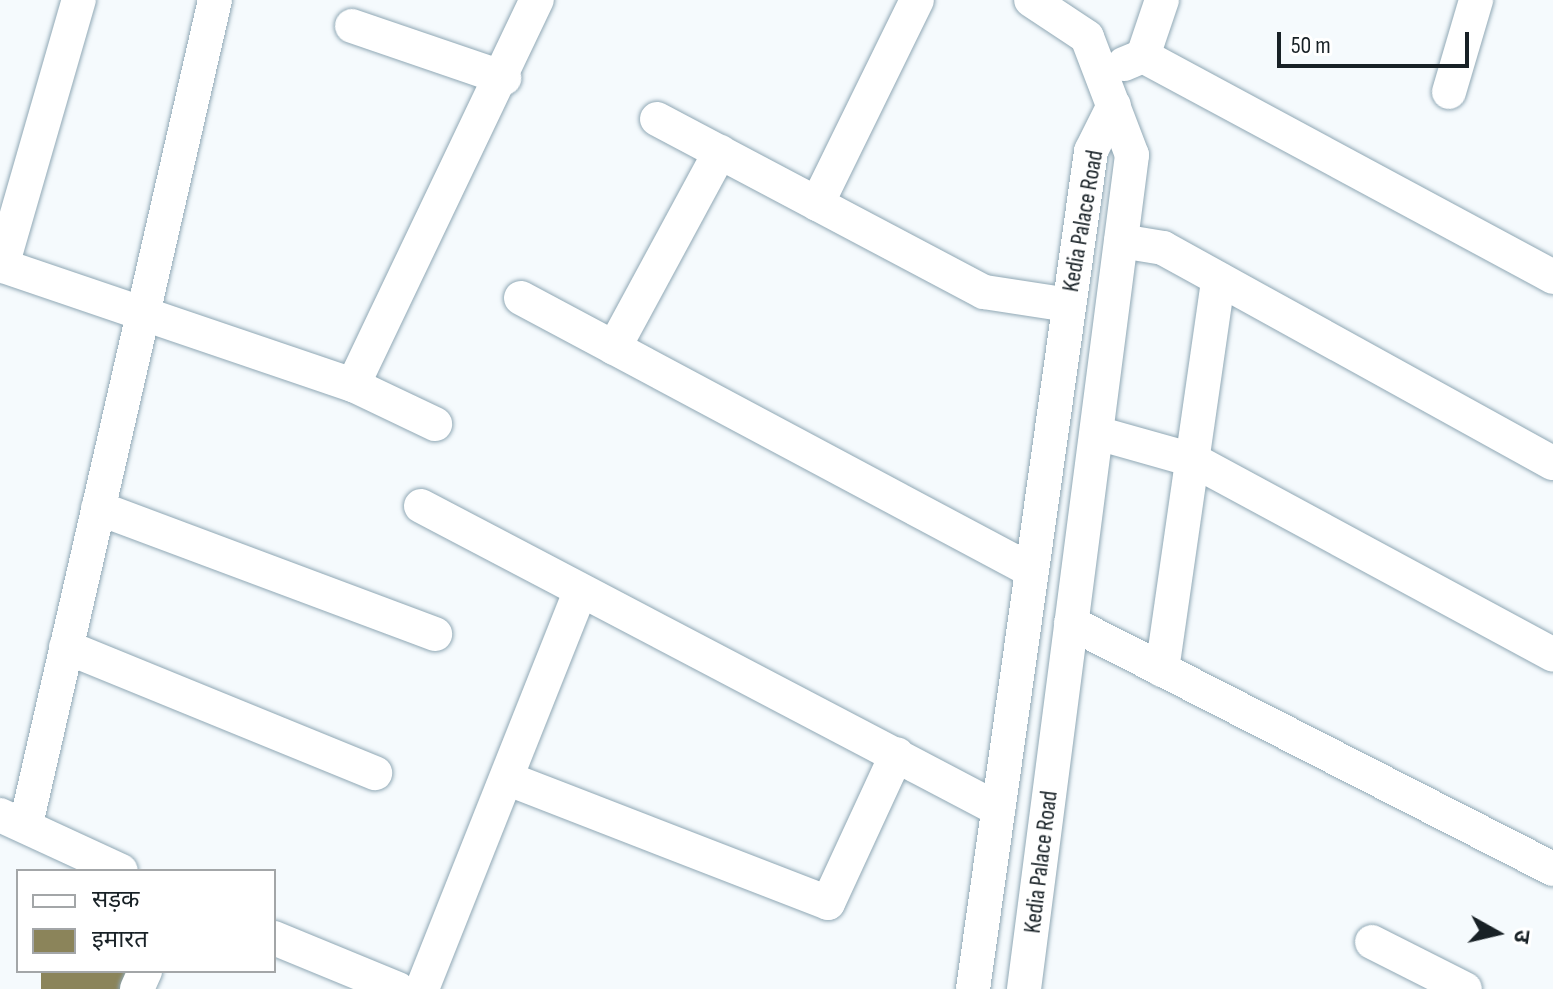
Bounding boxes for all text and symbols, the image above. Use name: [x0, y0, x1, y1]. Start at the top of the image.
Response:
scale bar: [1281, 16, 1473, 66]
text: 50 m: [1291, 31, 1331, 60]
street label: Kedia Palace Road: [1056, 148, 1110, 294]
street label: Kedia Palace Road: [1018, 789, 1064, 935]
legend: [16, 869, 276, 973]
text: सड़क: [92, 885, 140, 914]
north arrow: [1457, 893, 1537, 973]
text: इमारत: [92, 925, 148, 954]
text: उ: [1507, 928, 1536, 945]

